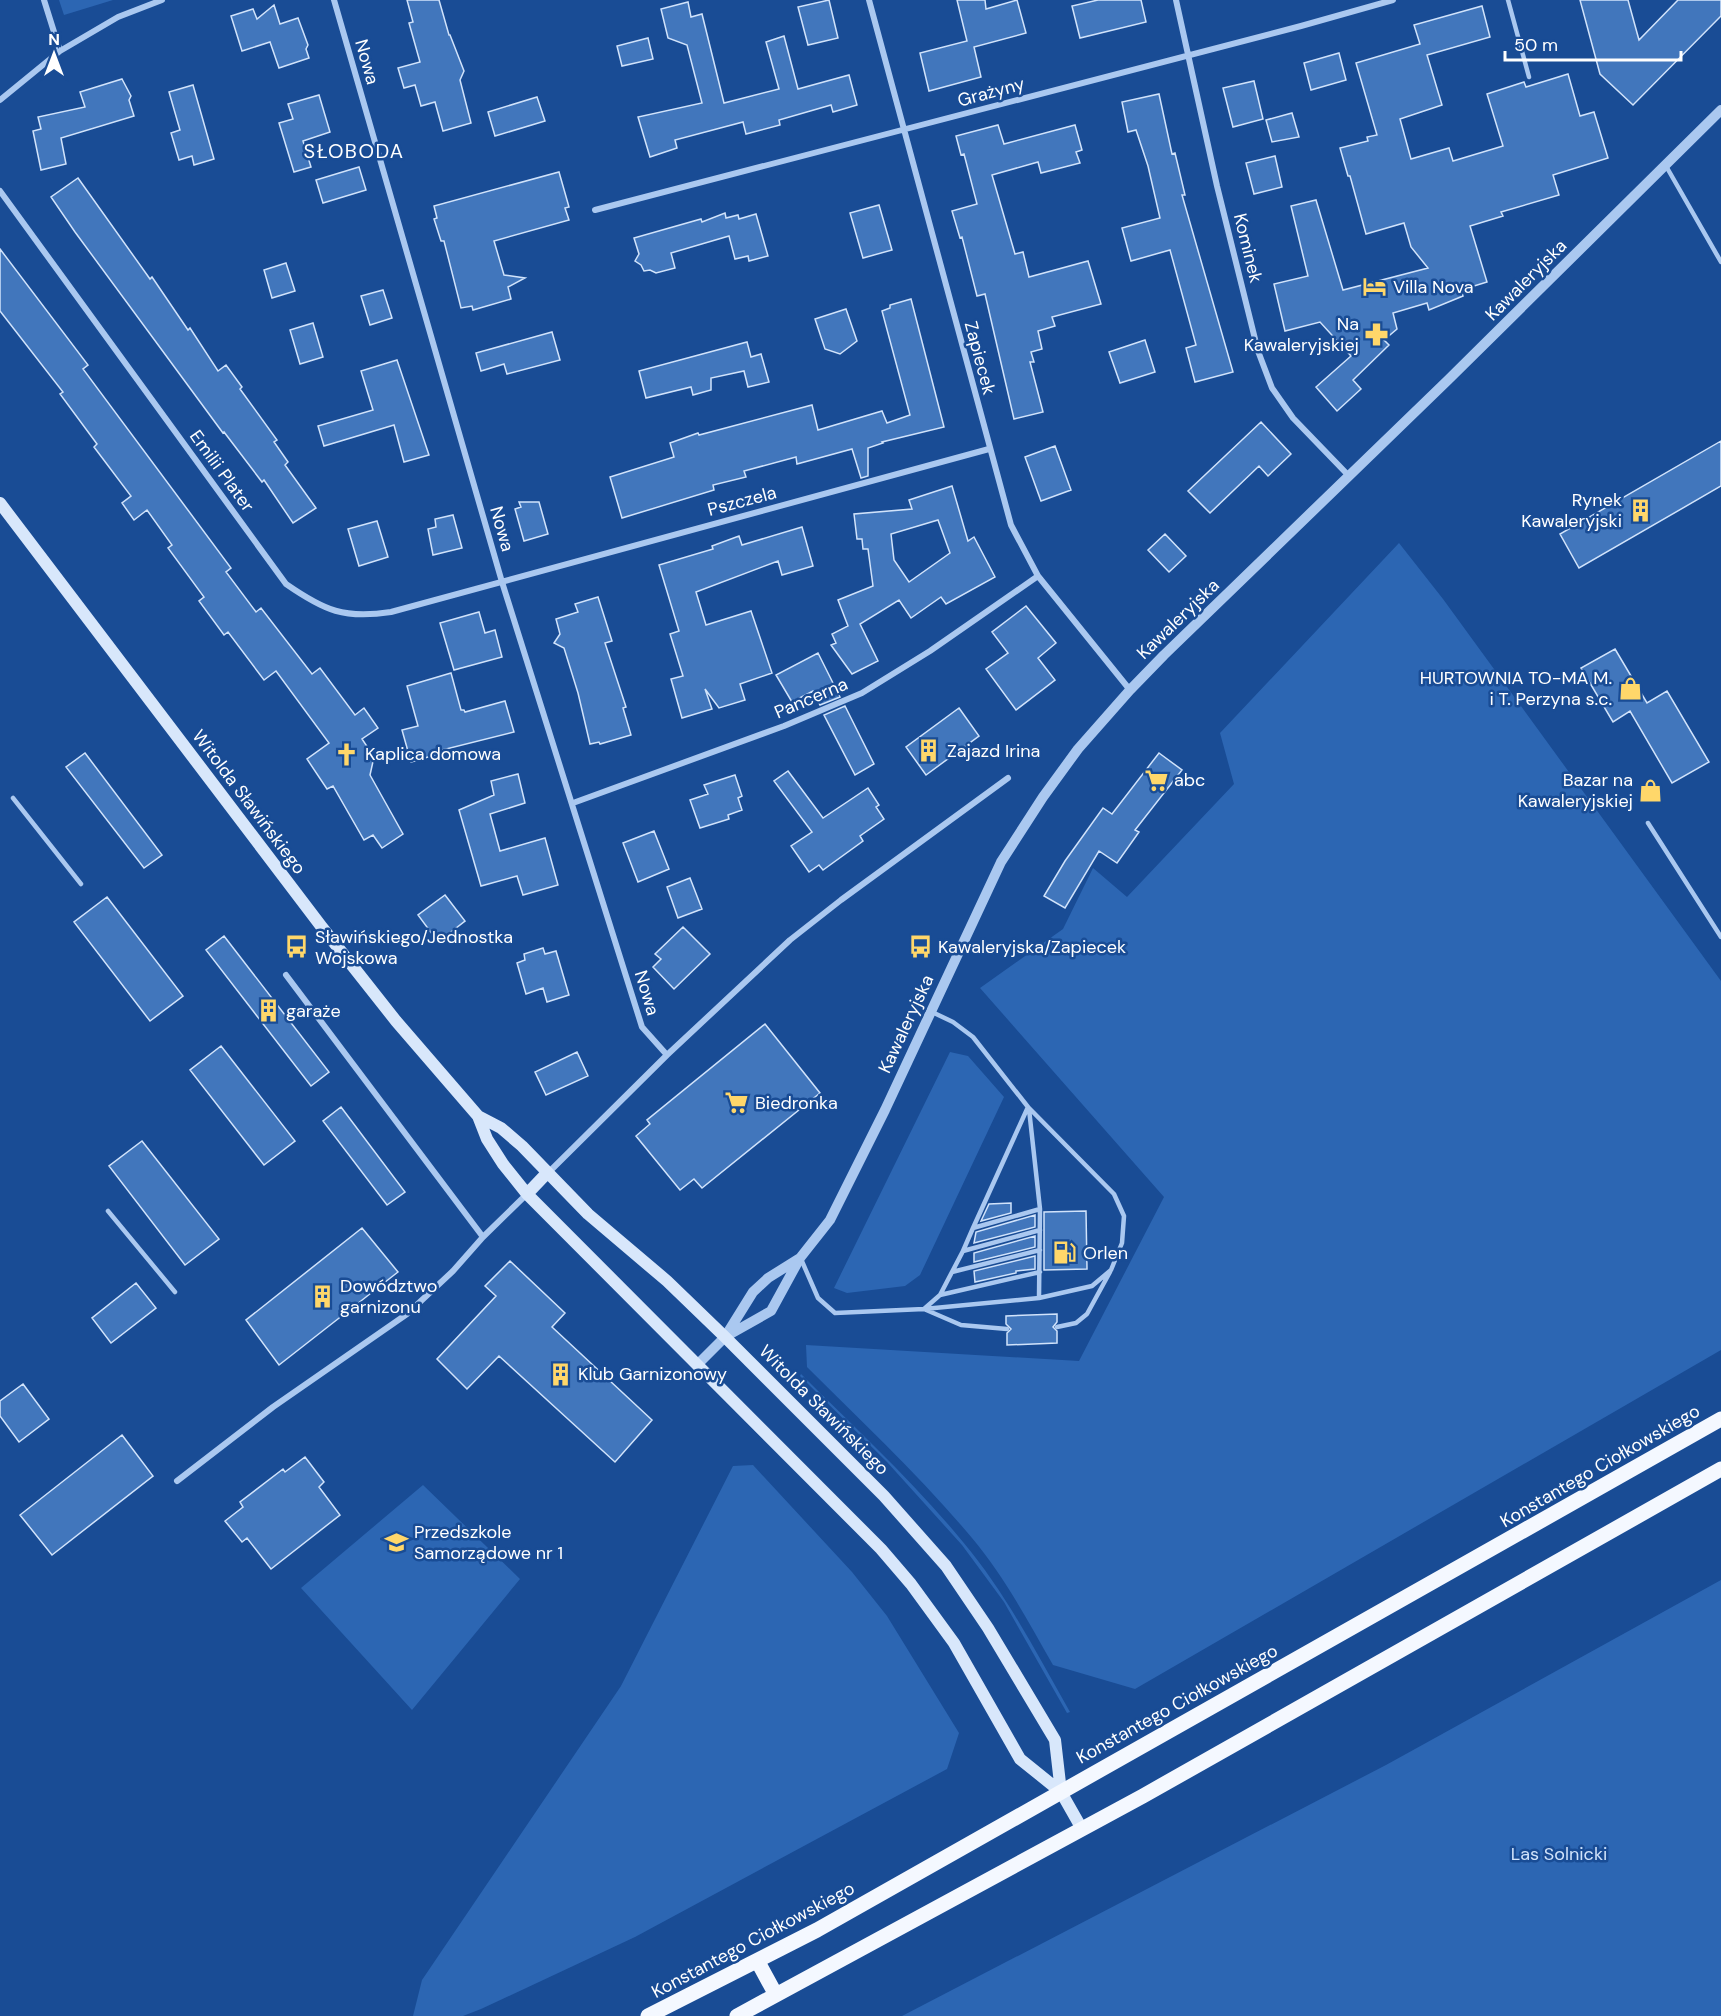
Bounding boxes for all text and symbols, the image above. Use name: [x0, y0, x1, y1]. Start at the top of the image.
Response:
north arrow: [24, 24, 84, 84]
scale bar: [1505, 24, 1680, 62]
text: N: [48, 29, 60, 50]
text: 50 m: [1514, 33, 1558, 57]
street label: Nowa: [349, 37, 385, 87]
street label: Grażyny: [955, 72, 1027, 112]
district label: SŁOBODA: [304, 138, 404, 164]
street label: Kominek: [1228, 211, 1268, 285]
street label: Kawaleryjska: [1480, 234, 1572, 326]
hotel icon: Villa Nova: [1362, 274, 1388, 300]
place label: Villa Nova: [1393, 275, 1473, 299]
place label: Na Kawaleryjskiej: [1244, 312, 1359, 357]
street label: Zapiecek: [959, 319, 1001, 397]
pharmacy icon: Na Kawaleryjskiej: [1364, 321, 1390, 347]
street label: Emilii Plater: [184, 425, 260, 517]
street label: Pszczela: [705, 480, 779, 522]
place label: Rynek Kawaleryjski: [1521, 488, 1622, 533]
building icon: Rynek Kawaleryjski: [1627, 497, 1653, 523]
street label: Nowa: [484, 504, 520, 554]
street label: Kawaleryjska: [1132, 574, 1224, 664]
place label: HURTOWNIA TO-MA M. i T. Perzyna s.c.: [1420, 666, 1612, 711]
street label: Pancerna: [771, 672, 851, 724]
shop icon: HURTOWNIA TO-MA M. i T. Perzyna s.c.: [1617, 675, 1643, 701]
street label: Witolda Sławińskiego: [187, 725, 311, 879]
building icon: Zajazd Irina: [916, 738, 942, 764]
place label: Zajazd Irina: [947, 739, 1040, 763]
church icon: Kaplica domowa: [334, 741, 360, 767]
place label: Kaplica domowa: [365, 742, 501, 766]
supermarket icon: abc: [1143, 767, 1169, 793]
place label: abc: [1174, 768, 1205, 792]
place label: Bazar na Kawaleryjskiej: [1518, 768, 1633, 813]
shop icon: Bazar na Kawaleryjskiej: [1638, 777, 1664, 803]
place label: Sławińskiego/Jednostka Wojskowa: [315, 925, 513, 970]
bus stop icon: Sławińskiego/Jednostka Wojskowa: [284, 934, 310, 960]
bus stop icon: Kawaleryjska/Zapiecek: [907, 934, 933, 960]
place label: Kawaleryjska/Zapiecek: [938, 935, 1126, 959]
street label: Nowa: [629, 968, 665, 1018]
street label: Kawaleryjska: [873, 971, 939, 1077]
building icon: garaże: [255, 998, 281, 1024]
place label: garaże: [286, 999, 341, 1023]
supermarket icon: Biedronka: [724, 1090, 750, 1116]
place label: Biedronka: [755, 1091, 838, 1115]
fuel station icon: Orlen: [1052, 1240, 1078, 1266]
place label: Orlen: [1083, 1241, 1128, 1265]
place label: Dowództwo garnizonu: [340, 1274, 437, 1319]
building icon: Dowództwo garnizonu: [309, 1283, 335, 1309]
street label: Witolda Sławińskiego: [754, 1340, 894, 1480]
building icon: Klub Garnizonowy: [547, 1361, 573, 1387]
place label: Klub Garnizonowy: [578, 1362, 727, 1386]
street label: Konstantego Ciołkowskiego: [1496, 1399, 1704, 1533]
place label: Przedszkole Samorządowe nr 1: [414, 1520, 563, 1565]
school or university icon: Przedszkole Samorządowe nr 1: [383, 1529, 409, 1555]
street label: Konstantego Ciołkowskiego: [1072, 1639, 1282, 1769]
park label: Las Solnicki: [1511, 1842, 1607, 1866]
street label: Konstantego Ciołkowskiego: [647, 1876, 859, 2004]

